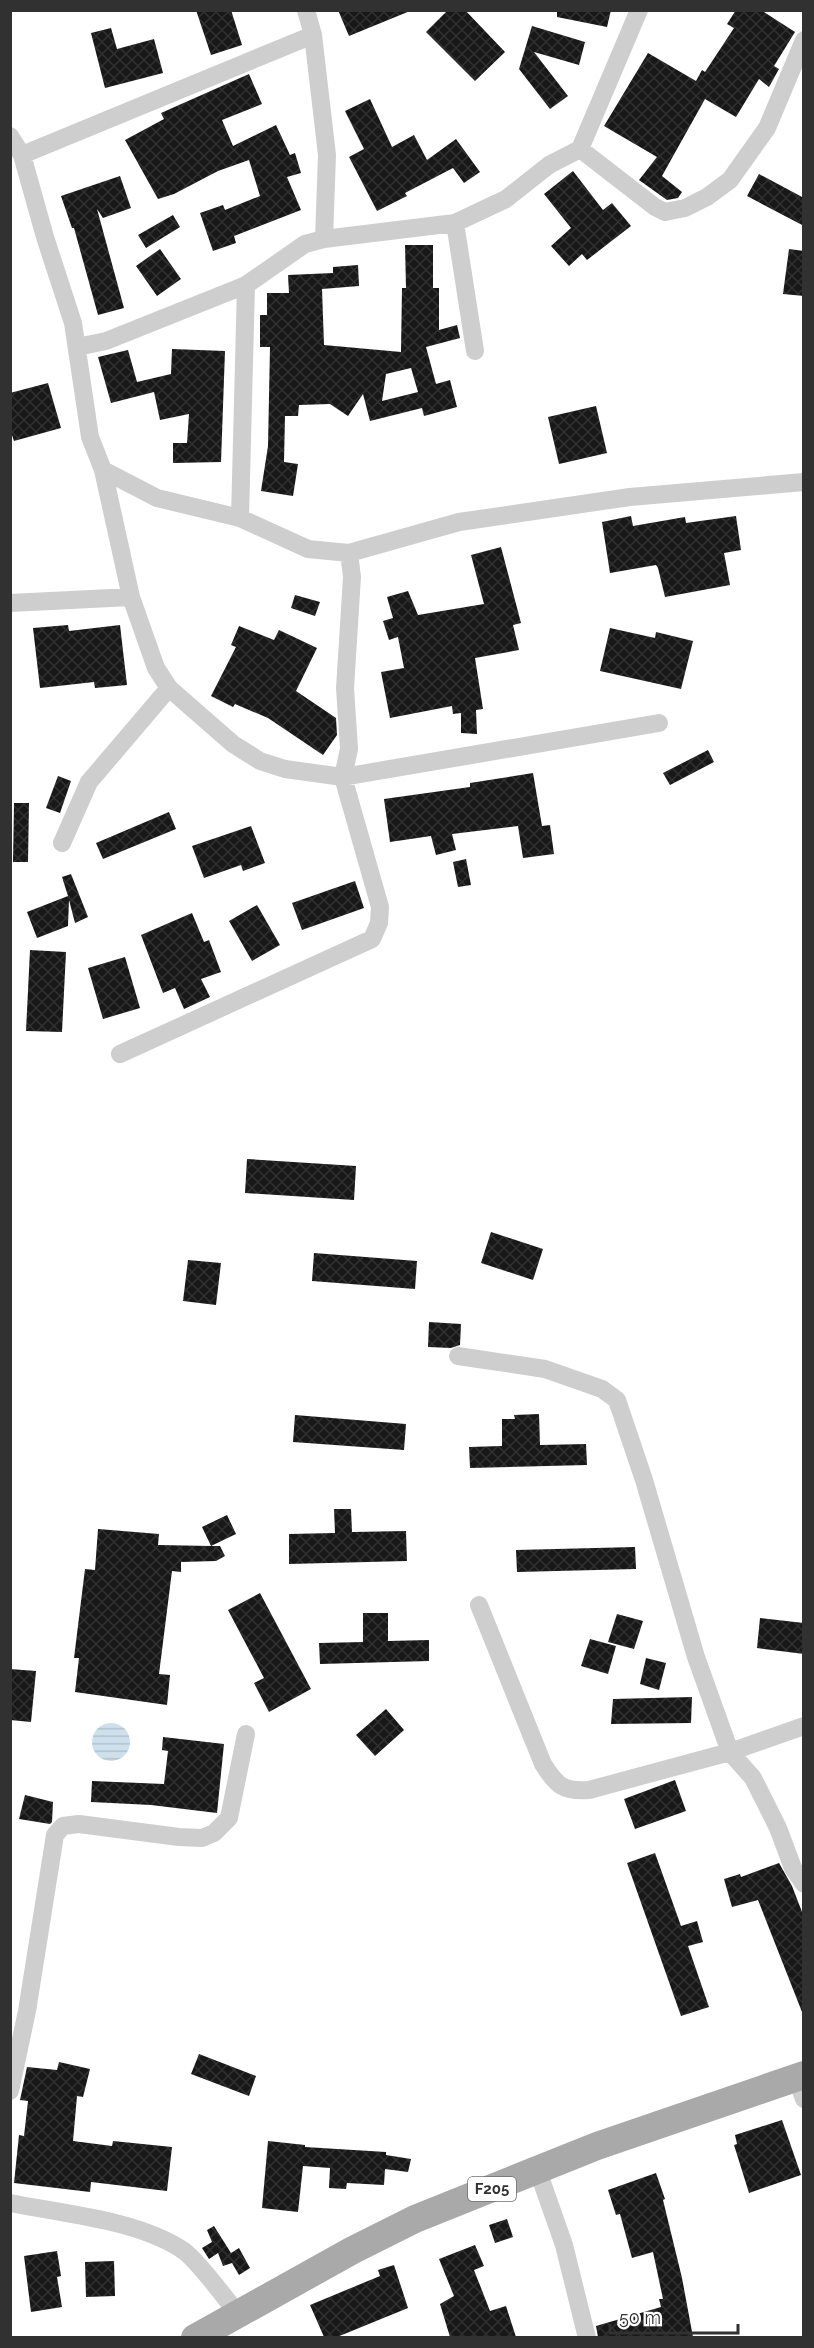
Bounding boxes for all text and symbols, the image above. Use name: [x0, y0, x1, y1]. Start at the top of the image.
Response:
road number: F205: [468, 2177, 516, 2201]
scale bar: [610, 2297, 738, 2335]
text: 50 m: [619, 2307, 661, 2328]

